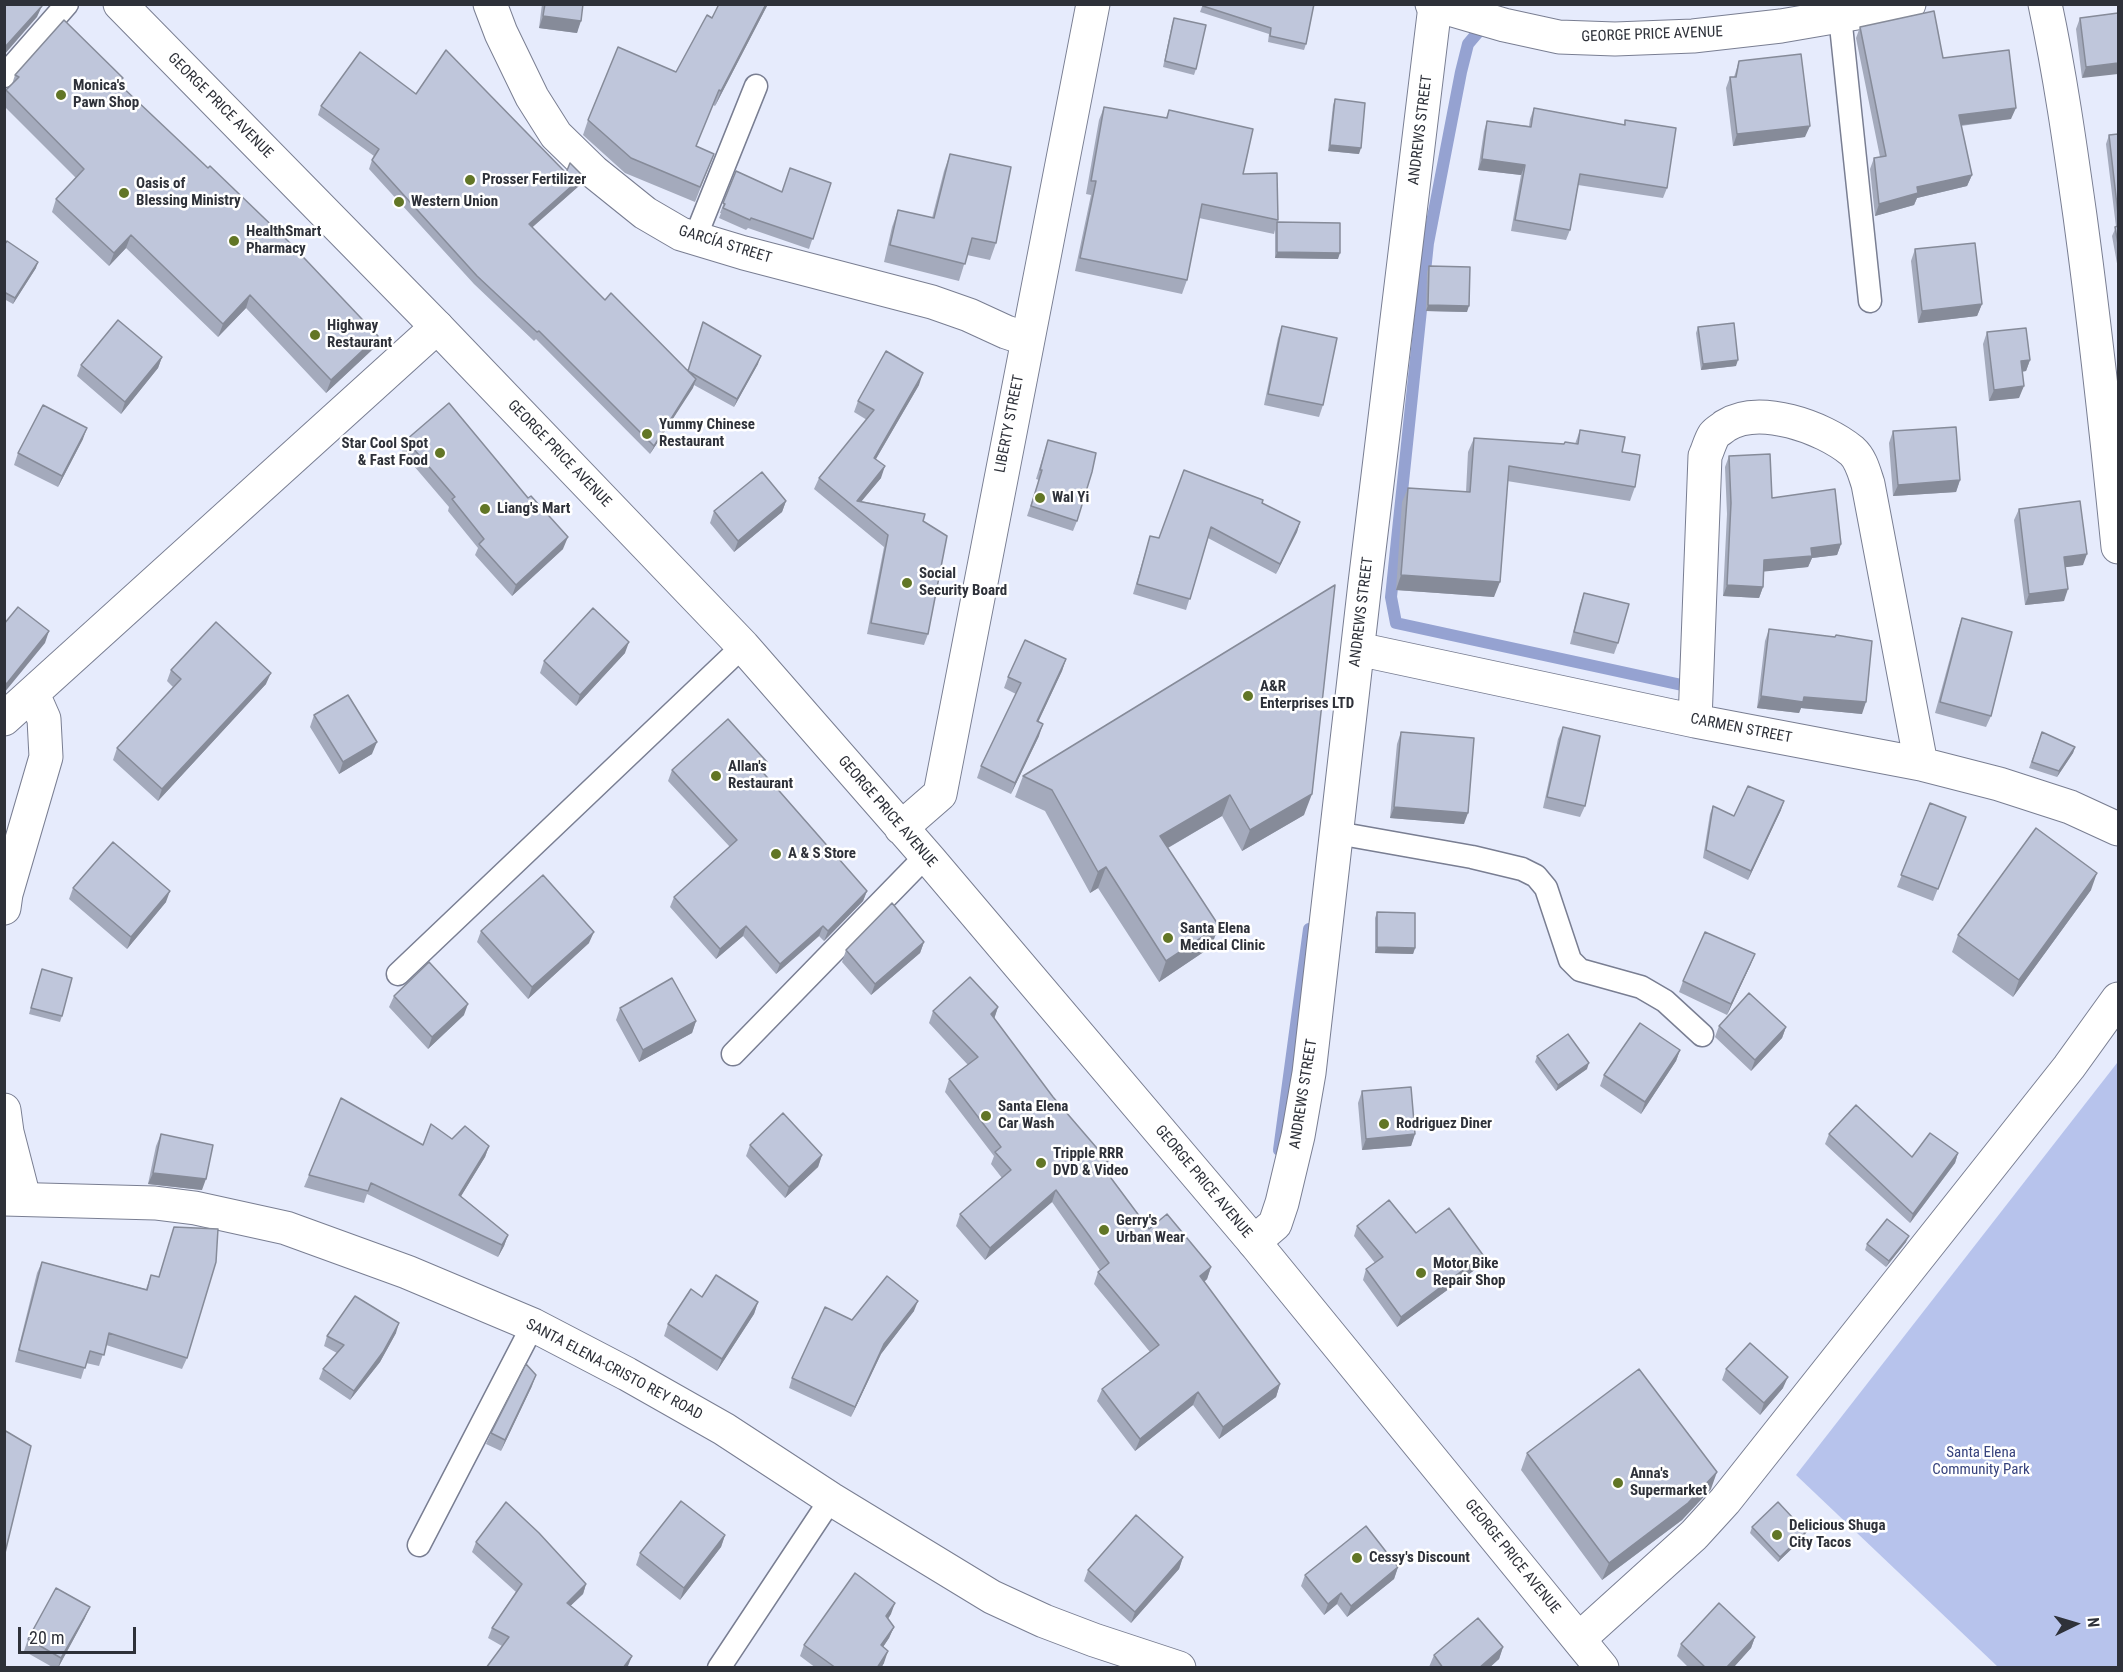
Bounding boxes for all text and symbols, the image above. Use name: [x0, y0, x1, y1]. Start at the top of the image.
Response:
street label: GEORGE PRICE AVENUE: [1581, 24, 1723, 46]
street label: GEORGE PRICE AVENUE: [164, 50, 276, 162]
street label: ANDREWS STREET: [1405, 74, 1437, 186]
place label: Monica's Pawn Shop: [73, 77, 139, 112]
marker: Monica's Pawn Shop: [54, 88, 68, 102]
place label: Prosser Fertilizer: [482, 171, 586, 189]
marker: Prosser Fertilizer: [463, 173, 477, 187]
place label: Oasis of Blessing Ministry: [136, 175, 241, 210]
marker: Oasis of Blessing Ministry: [117, 186, 131, 200]
place label: Western Union: [411, 193, 498, 211]
marker: Western Union: [392, 195, 406, 209]
street label: GARCÍA STREET: [676, 222, 774, 268]
place label: HealthSmart Pharmacy: [246, 223, 321, 258]
marker: HealthSmart Pharmacy: [227, 234, 241, 248]
place label: Highway Restaurant: [327, 317, 392, 352]
marker: Highway Restaurant: [308, 328, 322, 342]
street label: LIBERTY STREET: [992, 373, 1028, 475]
street label: GEORGE PRICE AVENUE: [503, 397, 615, 511]
place label: Yummy Chinese Restaurant: [659, 416, 755, 451]
marker: Yummy Chinese Restaurant: [640, 427, 654, 441]
place label: Star Cool Spot & Fast Food: [342, 435, 428, 470]
marker: Star Cool Spot & Fast Food: [433, 446, 447, 460]
place label: Wal Yi: [1052, 489, 1089, 507]
marker: Wal Yi: [1033, 491, 1047, 505]
place label: Liang's Mart: [497, 500, 570, 518]
marker: Liang's Mart: [478, 502, 492, 516]
street label: ANDREWS STREET: [1346, 556, 1378, 668]
place label: Social Security Board: [919, 565, 1007, 600]
marker: Social Security Board: [900, 576, 914, 590]
place label: A&R Enterprises LTD: [1260, 678, 1354, 713]
marker: A&R Enterprises LTD: [1241, 689, 1255, 703]
street label: CARMEN STREET: [1689, 710, 1793, 748]
street label: GEORGE PRICE AVENUE: [834, 753, 940, 871]
place label: Allan's Restaurant: [728, 758, 793, 793]
marker: Allan's Restaurant: [709, 769, 723, 783]
place label: A & S Store: [788, 845, 856, 863]
marker: A & S Store: [769, 847, 783, 861]
place label: Santa Elena Medical Clinic: [1180, 920, 1265, 955]
marker: Santa Elena Medical Clinic: [1161, 931, 1175, 945]
street label: ANDREWS STREET: [1286, 1038, 1322, 1150]
place label: Santa Elena Car Wash: [998, 1098, 1068, 1133]
marker: Santa Elena Car Wash: [979, 1109, 993, 1123]
place label: Rodriguez Diner: [1396, 1115, 1492, 1133]
marker: Rodriguez Diner: [1377, 1117, 1391, 1131]
street label: GEORGE PRICE AVENUE: [1151, 1122, 1255, 1242]
place label: Tripple RRR DVD & Video: [1053, 1145, 1129, 1180]
marker: Tripple RRR DVD & Video: [1034, 1156, 1048, 1170]
place label: Gerry's Urban Wear: [1116, 1212, 1185, 1247]
marker: Gerry's Urban Wear: [1097, 1223, 1111, 1237]
place label: Motor Bike Repair Shop: [1433, 1255, 1506, 1290]
marker: Motor Bike Repair Shop: [1414, 1266, 1428, 1280]
street label: SANTA ELENA-CRISTO REY ROAD: [523, 1316, 705, 1424]
park label: Santa Elena Community Park: [1932, 1444, 2030, 1479]
place label: Anna's Supermarket: [1630, 1465, 1707, 1500]
marker: Anna's Supermarket: [1611, 1476, 1625, 1490]
street label: GEORGE PRICE AVENUE: [1460, 1496, 1564, 1618]
place label: Delicious Shuga City Tacos: [1789, 1517, 1885, 1552]
marker: Delicious Shuga City Tacos: [1770, 1528, 1784, 1542]
place label: Cessy's Discount: [1369, 1549, 1470, 1567]
marker: Cessy's Discount: [1350, 1551, 1364, 1565]
north arrow: [2045, 1594, 2105, 1654]
scale bar: [21, 1615, 140, 1653]
text: N: [2084, 1617, 2103, 1628]
text: 20 m: [29, 1627, 64, 1648]

